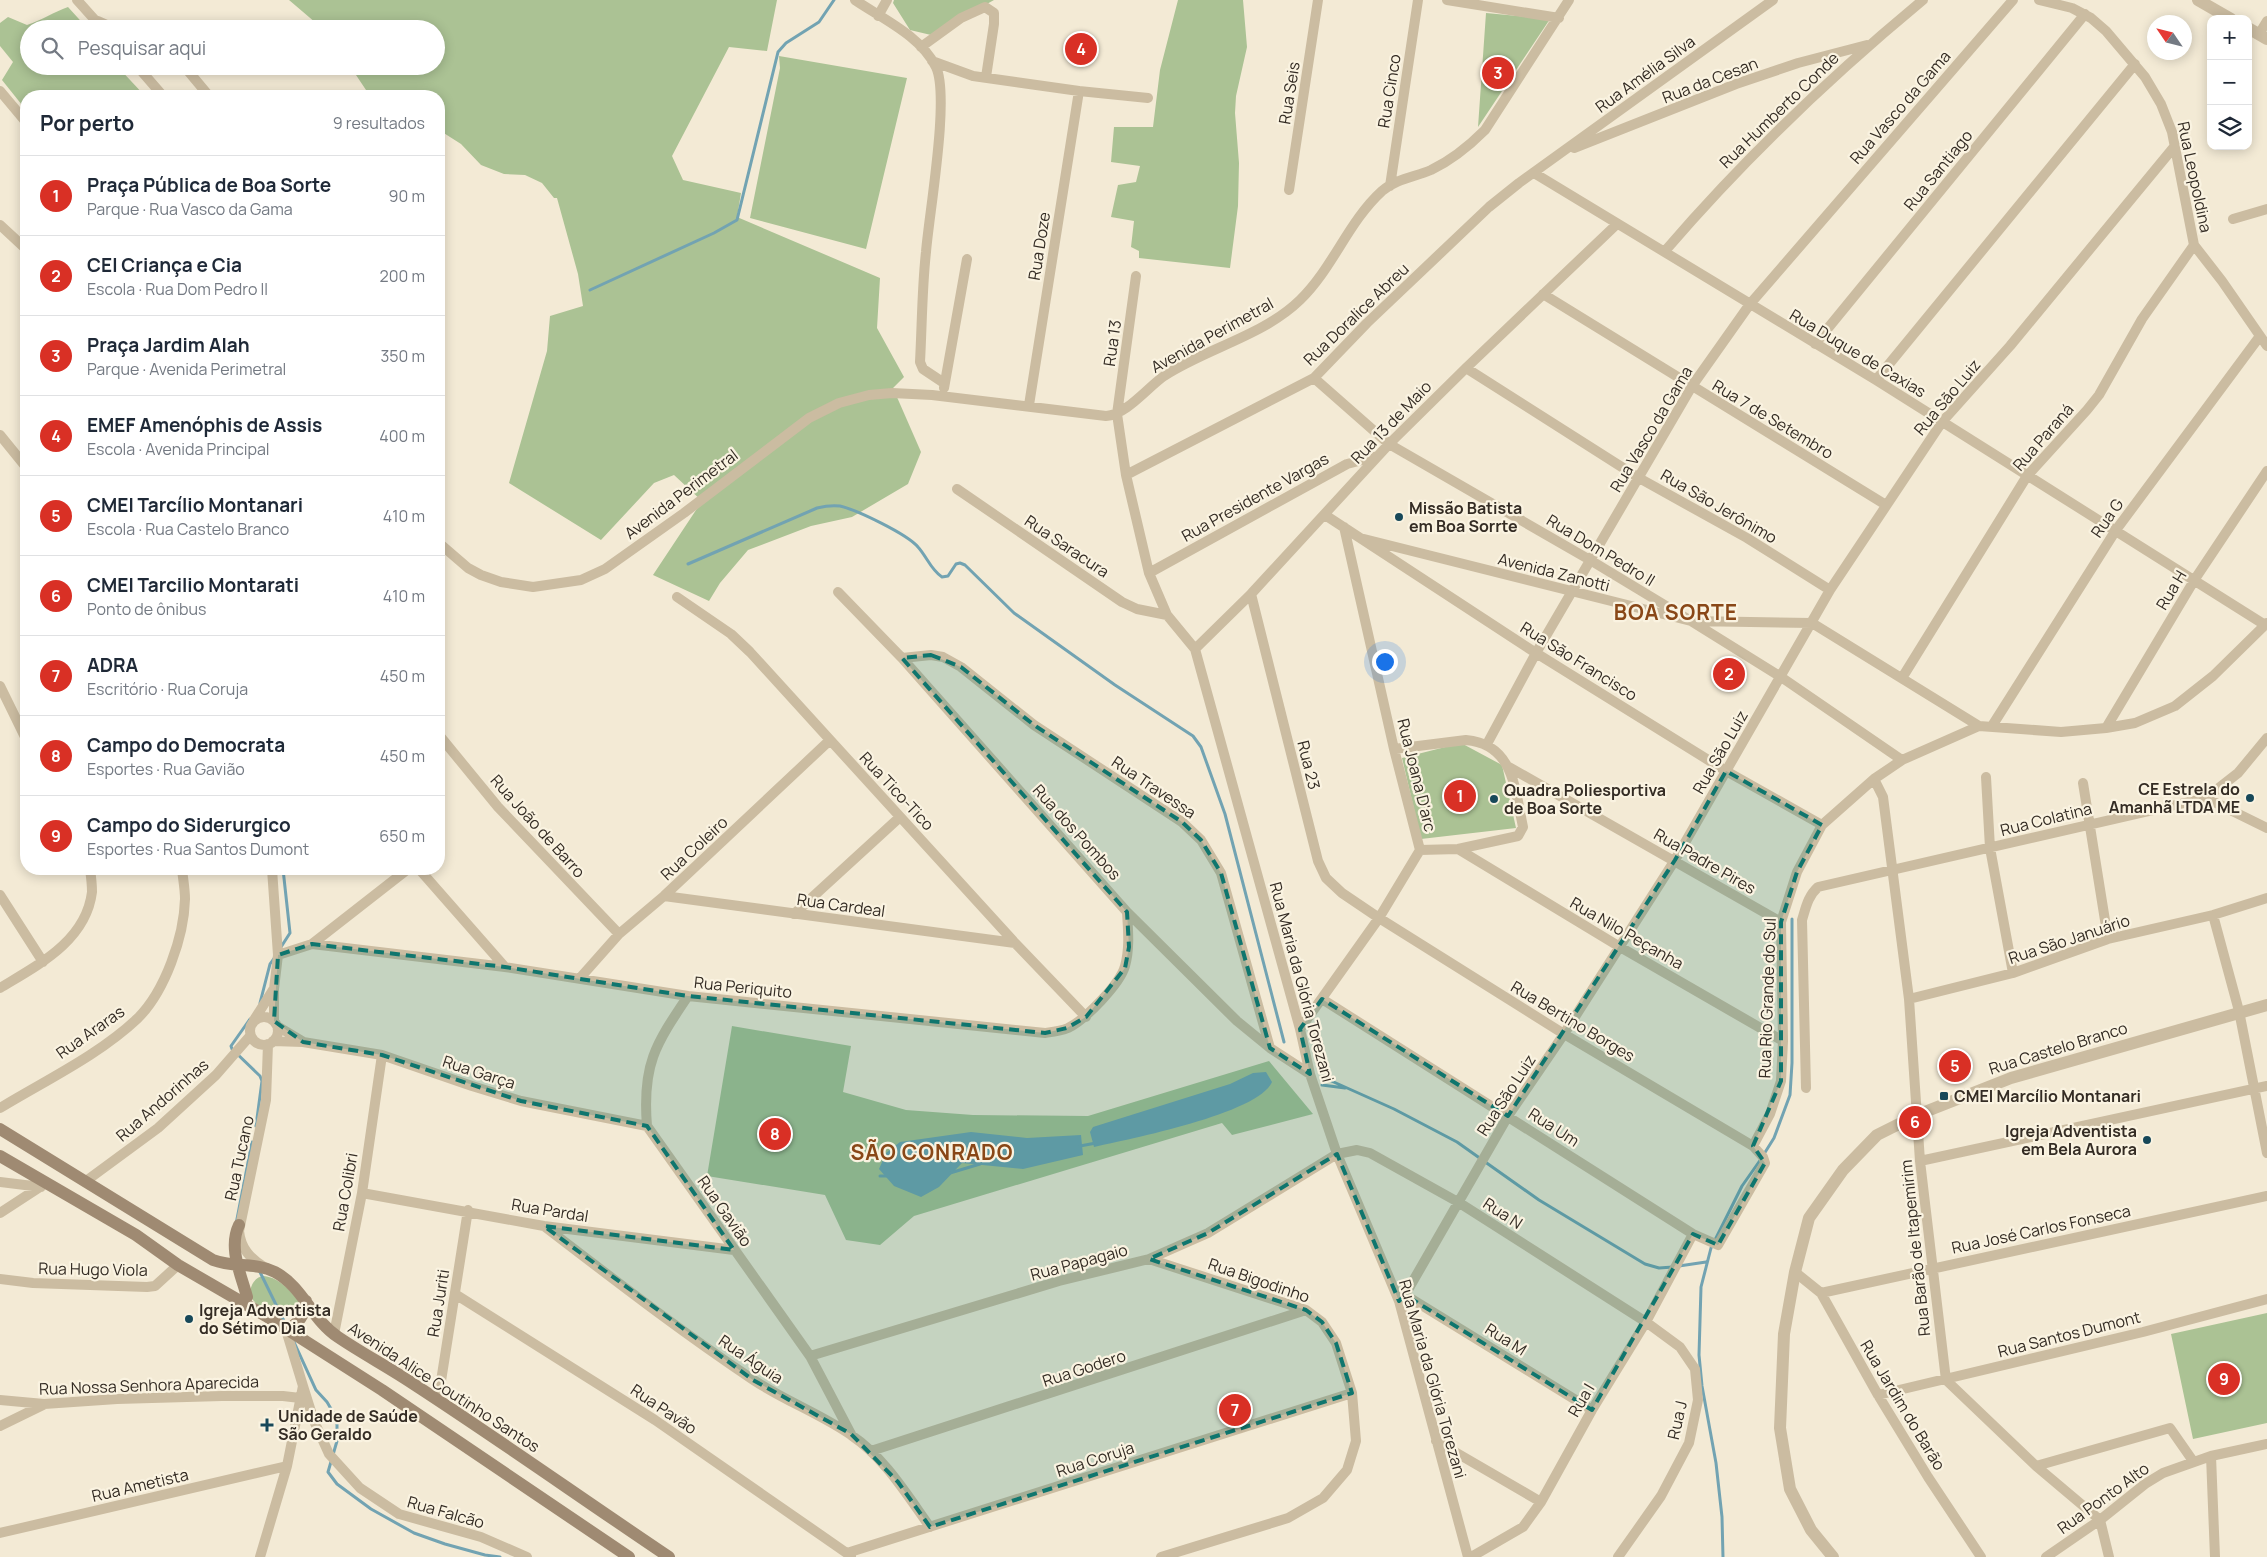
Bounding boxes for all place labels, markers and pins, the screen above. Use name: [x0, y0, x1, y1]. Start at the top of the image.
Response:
pin: 4: [1065, 30, 1097, 68]
pin: 3: [1482, 54, 1514, 92]
place label: Missão Batista em Boa Sorrte: [1409, 497, 1522, 537]
marker: Missão Batista em Boa Sorrte: [1393, 511, 1405, 523]
pin: 2: [1713, 655, 1745, 693]
pin: 1: [1444, 777, 1476, 815]
place label: CE Estrela do Amanhã LTDA ME: [2109, 778, 2240, 818]
place label: Quadra Poliesportiva de Boa Sorte: [1504, 779, 1666, 819]
marker: CE Estrela do Amanhã LTDA ME: [2244, 792, 2256, 804]
marker: Quadra Poliesportiva de Boa Sorte: [1488, 793, 1500, 805]
pin: 5: [1939, 1047, 1971, 1085]
place label: CMEI Marcílio Montanari: [1954, 1085, 2141, 1107]
marker: CMEI Marcílio Montanari: [1938, 1090, 1950, 1102]
pin: 6: [1899, 1103, 1931, 1141]
pin: 8: [759, 1115, 791, 1153]
place label: Igreja Adventista em Bela Aurora: [2005, 1120, 2137, 1160]
marker: Igreja Adventista em Bela Aurora: [2141, 1134, 2153, 1146]
place label: Igreja Adventista do Sétimo Dia: [199, 1299, 331, 1339]
marker: Igreja Adventista do Sétimo Dia: [183, 1313, 195, 1325]
pin: 9: [2208, 1360, 2240, 1398]
pin: 7: [1219, 1391, 1251, 1429]
place label: Unidade de Saúde São Geraldo: [278, 1405, 418, 1445]
marker: Unidade de Saúde São Geraldo: [260, 1418, 274, 1432]

